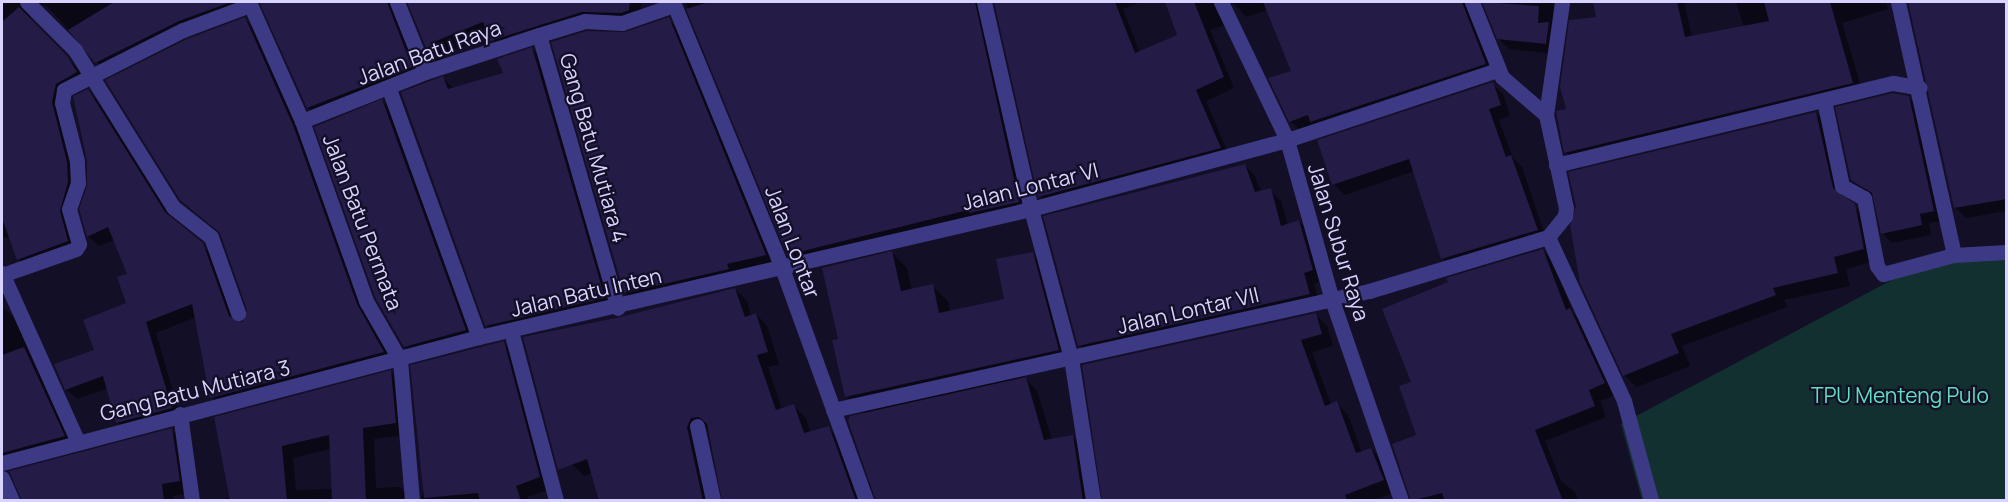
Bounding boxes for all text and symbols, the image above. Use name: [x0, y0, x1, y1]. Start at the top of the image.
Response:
street label: Jalan Batu Raya: [354, 14, 504, 90]
street label: Gang Batu Mutiara 4: [555, 50, 633, 246]
street label: Jalan Batu Permata: [318, 131, 408, 313]
street label: Jalan Lontar VI: [959, 157, 1101, 215]
street label: Jalan Subur Raya: [1303, 160, 1375, 324]
street label: Jalan Lontar: [760, 182, 826, 302]
street label: Jalan Batu Inten: [508, 262, 664, 322]
street label: Jalan Lontar VII: [1115, 281, 1261, 339]
street label: Gang Batu Mutiara 3: [97, 354, 293, 426]
park label: TPU Menteng Pulo: [1811, 382, 1989, 408]

